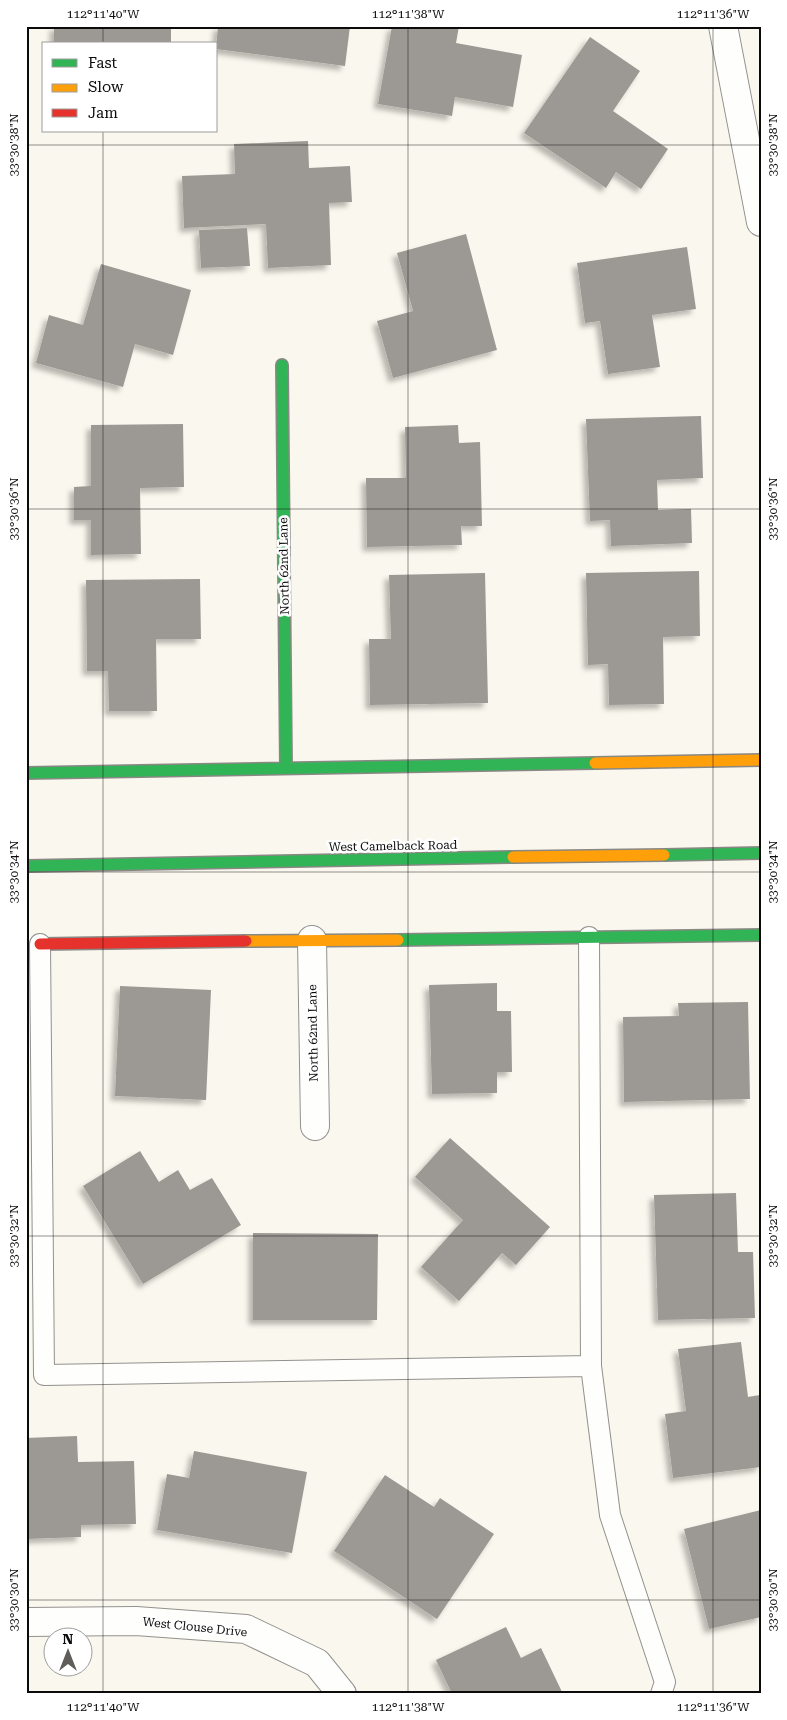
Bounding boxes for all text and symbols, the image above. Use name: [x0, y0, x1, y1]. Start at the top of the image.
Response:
text: 112°11'40"W: [67, 7, 140, 21]
text: 112°11'38"W: [372, 7, 445, 21]
text: 112°11'36"W: [677, 7, 750, 21]
legend: [42, 42, 218, 132]
text: Fast: [88, 54, 118, 72]
text: Slow: [88, 78, 124, 96]
text: Jam: [88, 104, 118, 122]
text: 33°30'38"N: [7, 113, 21, 177]
text: 33°30'38"N: [766, 113, 780, 177]
text: 33°30'36"N: [7, 477, 21, 541]
text: 33°30'36"N: [766, 477, 780, 541]
street label: North 62nd Lane: [276, 517, 292, 615]
street label: West Camelback Road: [329, 838, 458, 854]
text: 33°30'34"N: [7, 840, 21, 904]
text: 33°30'34"N: [766, 840, 780, 904]
street label: North 62nd Lane: [305, 984, 321, 1082]
text: 33°30'32"N: [7, 1204, 21, 1268]
text: 33°30'32"N: [766, 1204, 780, 1268]
text: 33°30'30"N: [7, 1568, 21, 1632]
text: 33°30'30"N: [766, 1568, 780, 1632]
street label: West Clouse Drive: [142, 1615, 248, 1640]
north arrow: [42, 1628, 92, 1678]
text: N: [63, 1631, 74, 1647]
text: 112°11'40"W: [67, 1700, 140, 1714]
text: 112°11'38"W: [372, 1700, 445, 1714]
text: 112°11'36"W: [677, 1700, 750, 1714]

